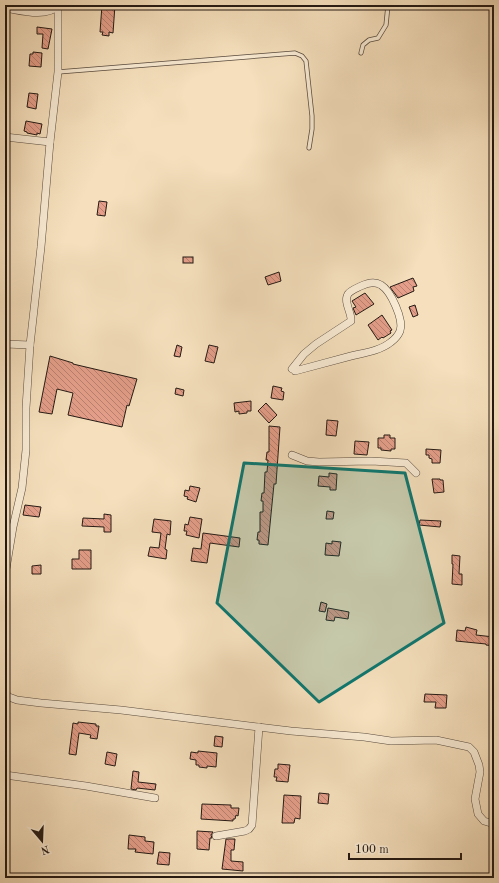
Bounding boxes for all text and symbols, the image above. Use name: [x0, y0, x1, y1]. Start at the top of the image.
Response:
north arrow: [22, 821, 62, 861]
scale bar: [349, 835, 461, 861]
text: N: [38, 842, 51, 856]
text: 100 m: [355, 844, 389, 856]

